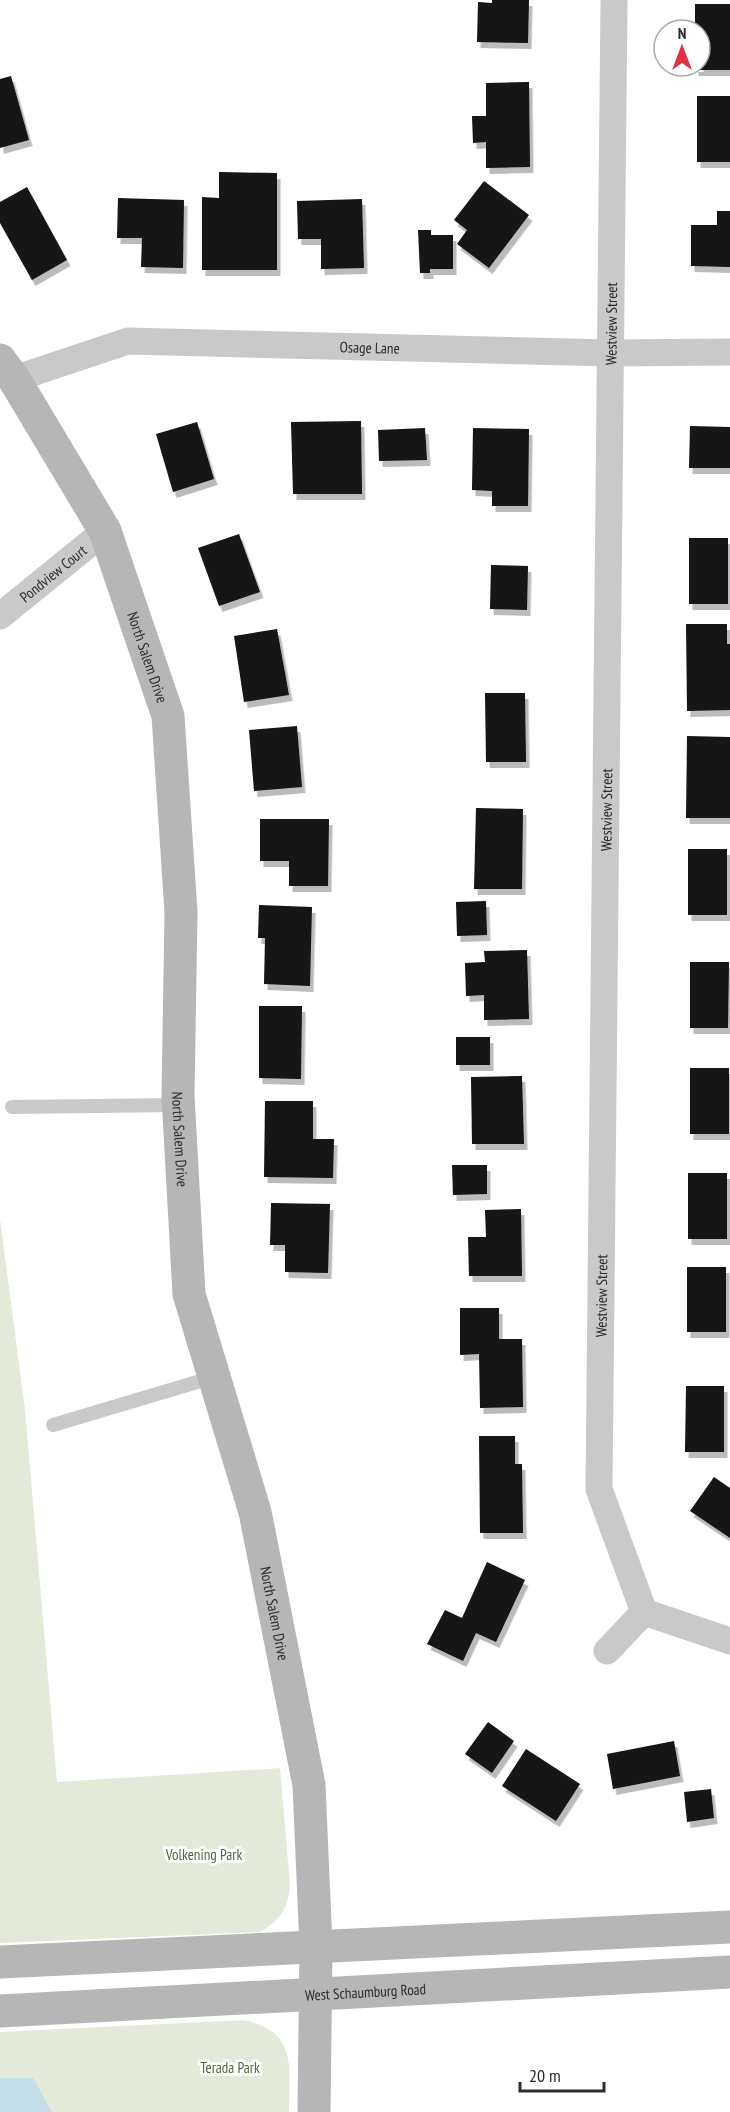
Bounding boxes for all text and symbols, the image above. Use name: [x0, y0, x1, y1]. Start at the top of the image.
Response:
north arrow: [652, 18, 712, 78]
text: N: [678, 23, 686, 43]
street label: Westview Street: [601, 282, 621, 365]
street label: Osage Lane: [340, 337, 400, 357]
street label: Pondview Court: [15, 540, 90, 606]
street label: North Salem Drive: [124, 609, 172, 705]
street label: Westview Street: [596, 768, 616, 851]
street label: North Salem Drive: [168, 1092, 193, 1187]
street label: Westview Street: [591, 1254, 611, 1337]
street label: North Salem Drive: [256, 1565, 294, 1662]
park label: Volkening Park: [165, 1845, 242, 1864]
street label: West Schaumburg Road: [304, 1979, 427, 2004]
scale bar: [520, 2055, 604, 2093]
park label: Terada Park: [200, 2058, 260, 2077]
text: 20 m: [529, 2064, 561, 2087]

